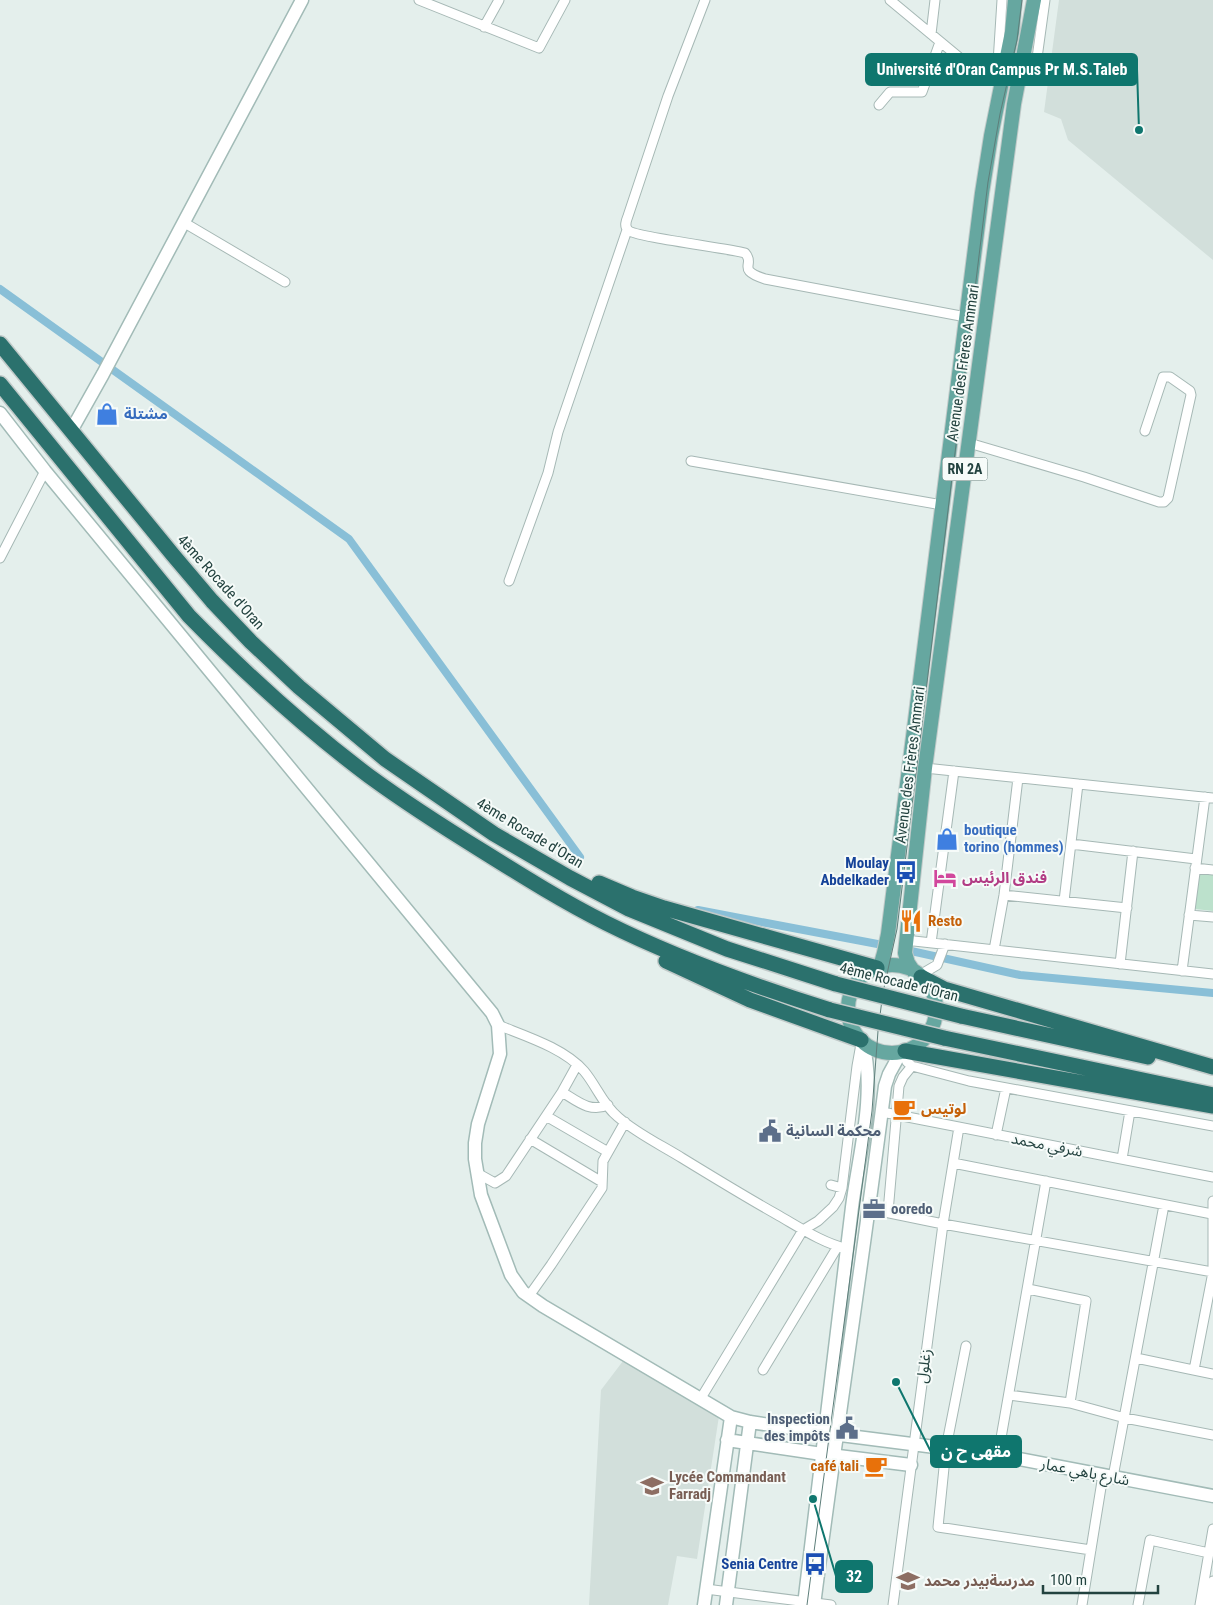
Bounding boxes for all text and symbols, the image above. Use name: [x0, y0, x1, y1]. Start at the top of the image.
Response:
callout: Université d'Oran Campus Pr M.S.Taleb: [866, 54, 1137, 85]
text: Université d'Oran Campus Pr M.S.Taleb: [877, 60, 1128, 79]
street label: Avenue des Frères Ammari: [943, 283, 983, 443]
shop icon: مشتلة: [94, 401, 120, 427]
place label: مشتلة: [124, 405, 168, 423]
road number: RN 2A: [942, 458, 988, 480]
street label: 4ème Rocade d'Oran: [174, 531, 268, 633]
street label: Avenue des Frères Ammari: [891, 685, 929, 845]
street label: 4ème Rocade d'Oran: [473, 794, 587, 872]
place label: boutique torino (hommes): [964, 821, 1064, 856]
shop icon: boutique torino (hommes): [934, 826, 960, 852]
place label: Moulay Abdelkader: [820, 854, 889, 889]
bus stop icon: Moulay Abdelkader: [893, 859, 919, 885]
hotel icon: فندق الرئيس: [932, 865, 958, 891]
place label: فندق الرئيس: [962, 869, 1047, 887]
restaurant icon: Resto: [898, 908, 924, 934]
place label: Resto: [928, 912, 962, 930]
street label: 4ème Rocade d'Oran: [838, 959, 960, 1005]
cafe icon: لوتيس: [891, 1096, 917, 1122]
place label: لوتيس: [921, 1100, 966, 1118]
public building icon: محكمة السانية: [757, 1118, 783, 1144]
place label: محكمة السانية: [786, 1122, 881, 1140]
street label: شرفي محمد: [1009, 1129, 1085, 1163]
office icon: ooredo: [861, 1196, 887, 1222]
place label: ooredo: [891, 1200, 933, 1218]
street label: زغلول: [913, 1348, 935, 1384]
place label: Inspection des impôts: [764, 1410, 830, 1445]
public building icon: Inspection des impôts: [834, 1415, 860, 1441]
callout: مقهى ح ن: [931, 1436, 1021, 1467]
text: مقهى ح ن: [941, 1442, 1011, 1463]
cafe icon: café tali: [863, 1453, 889, 1479]
street label: شارع باهي عمار: [1037, 1454, 1131, 1492]
place label: café tali: [810, 1457, 859, 1475]
place label: Lycée Commandant Farradj: [669, 1468, 786, 1503]
school or university icon: Lycée Commandant Farradj: [639, 1473, 665, 1499]
bus stop icon: Senia Centre: [802, 1551, 828, 1577]
place label: Senia Centre: [721, 1555, 798, 1573]
callout: 32: [836, 1561, 872, 1592]
scale bar: [1043, 1562, 1158, 1594]
text: 32: [846, 1567, 862, 1586]
school or university icon: مدرسةبيدر محمد: [895, 1568, 921, 1594]
text: 100 m: [1050, 1571, 1087, 1589]
place label: مدرسةبيدر محمد: [924, 1572, 1035, 1590]

